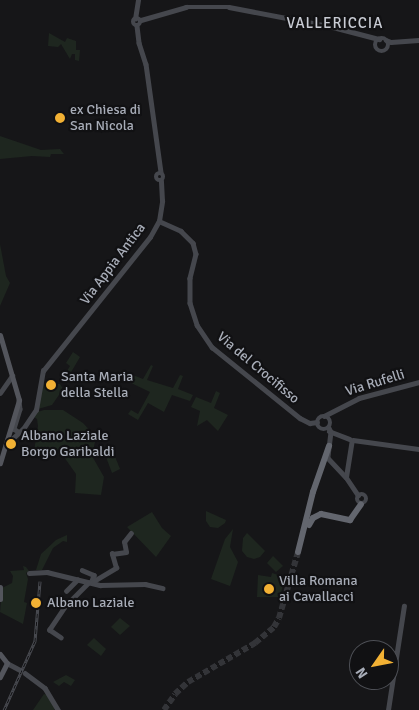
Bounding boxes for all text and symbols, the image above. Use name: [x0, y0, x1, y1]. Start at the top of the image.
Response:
district label: VALLERICCIA: [285, 15, 385, 33]
place label: ex Chiesa di San Nicola: [70, 102, 141, 134]
marker: ex Chiesa di San Nicola: [54, 112, 66, 124]
street label: Via Appia Antica: [77, 220, 149, 308]
street label: Via del Crocifisso: [213, 329, 303, 407]
street label: Via Rufelli: [343, 366, 407, 400]
place label: Santa Maria della Stella: [61, 369, 133, 402]
marker: Santa Maria della Stella: [45, 379, 57, 391]
place label: Albano Laziale Borgo Garibaldi: [21, 428, 114, 461]
marker: Albano Laziale Borgo Garibaldi: [5, 438, 17, 450]
place label: Villa Romana ai Cavallacci: [279, 573, 358, 606]
marker: Villa Romana ai Cavallacci: [263, 583, 275, 595]
place label: Albano Laziale: [47, 595, 134, 611]
marker: Albano Laziale: [29, 596, 43, 610]
north arrow: [349, 640, 399, 690]
text: N: [352, 664, 372, 682]

